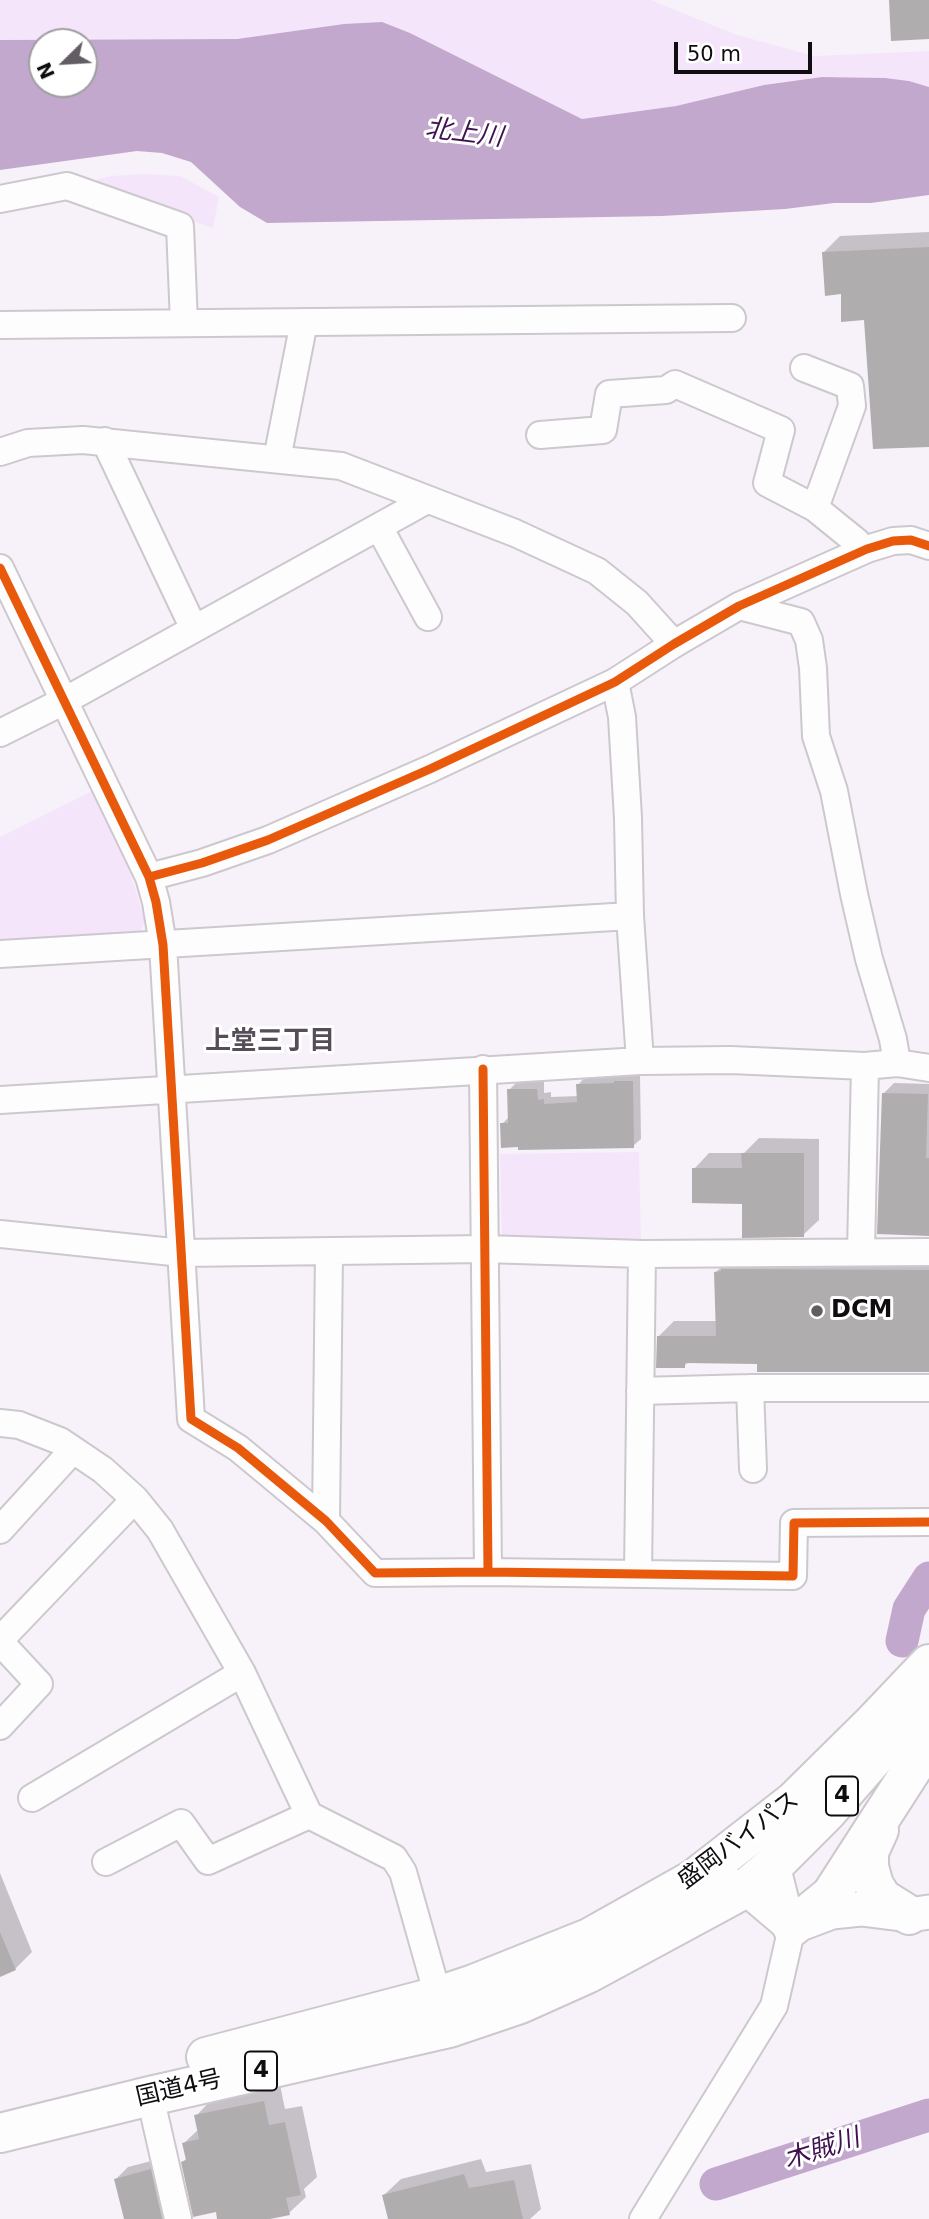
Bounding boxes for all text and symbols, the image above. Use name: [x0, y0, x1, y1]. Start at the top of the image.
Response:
north arrow: [28, 28, 98, 98]
scale bar: [677, 28, 815, 72]
text: 50 m: [687, 42, 741, 66]
text: N: [32, 59, 59, 82]
water label: 北上川: [423, 114, 505, 154]
district label: 上堂三丁目: [205, 1026, 335, 1058]
place label: DCM: [831, 1297, 892, 1325]
marker: DCM: [809, 1303, 825, 1319]
road number: 4: [826, 1776, 858, 1815]
street label: 盛岡バイパス: [673, 1786, 805, 1896]
road number: 4: [245, 2052, 277, 2090]
street label: 国道4号: [133, 2065, 225, 2113]
water label: 木賊川: [780, 2123, 864, 2177]

